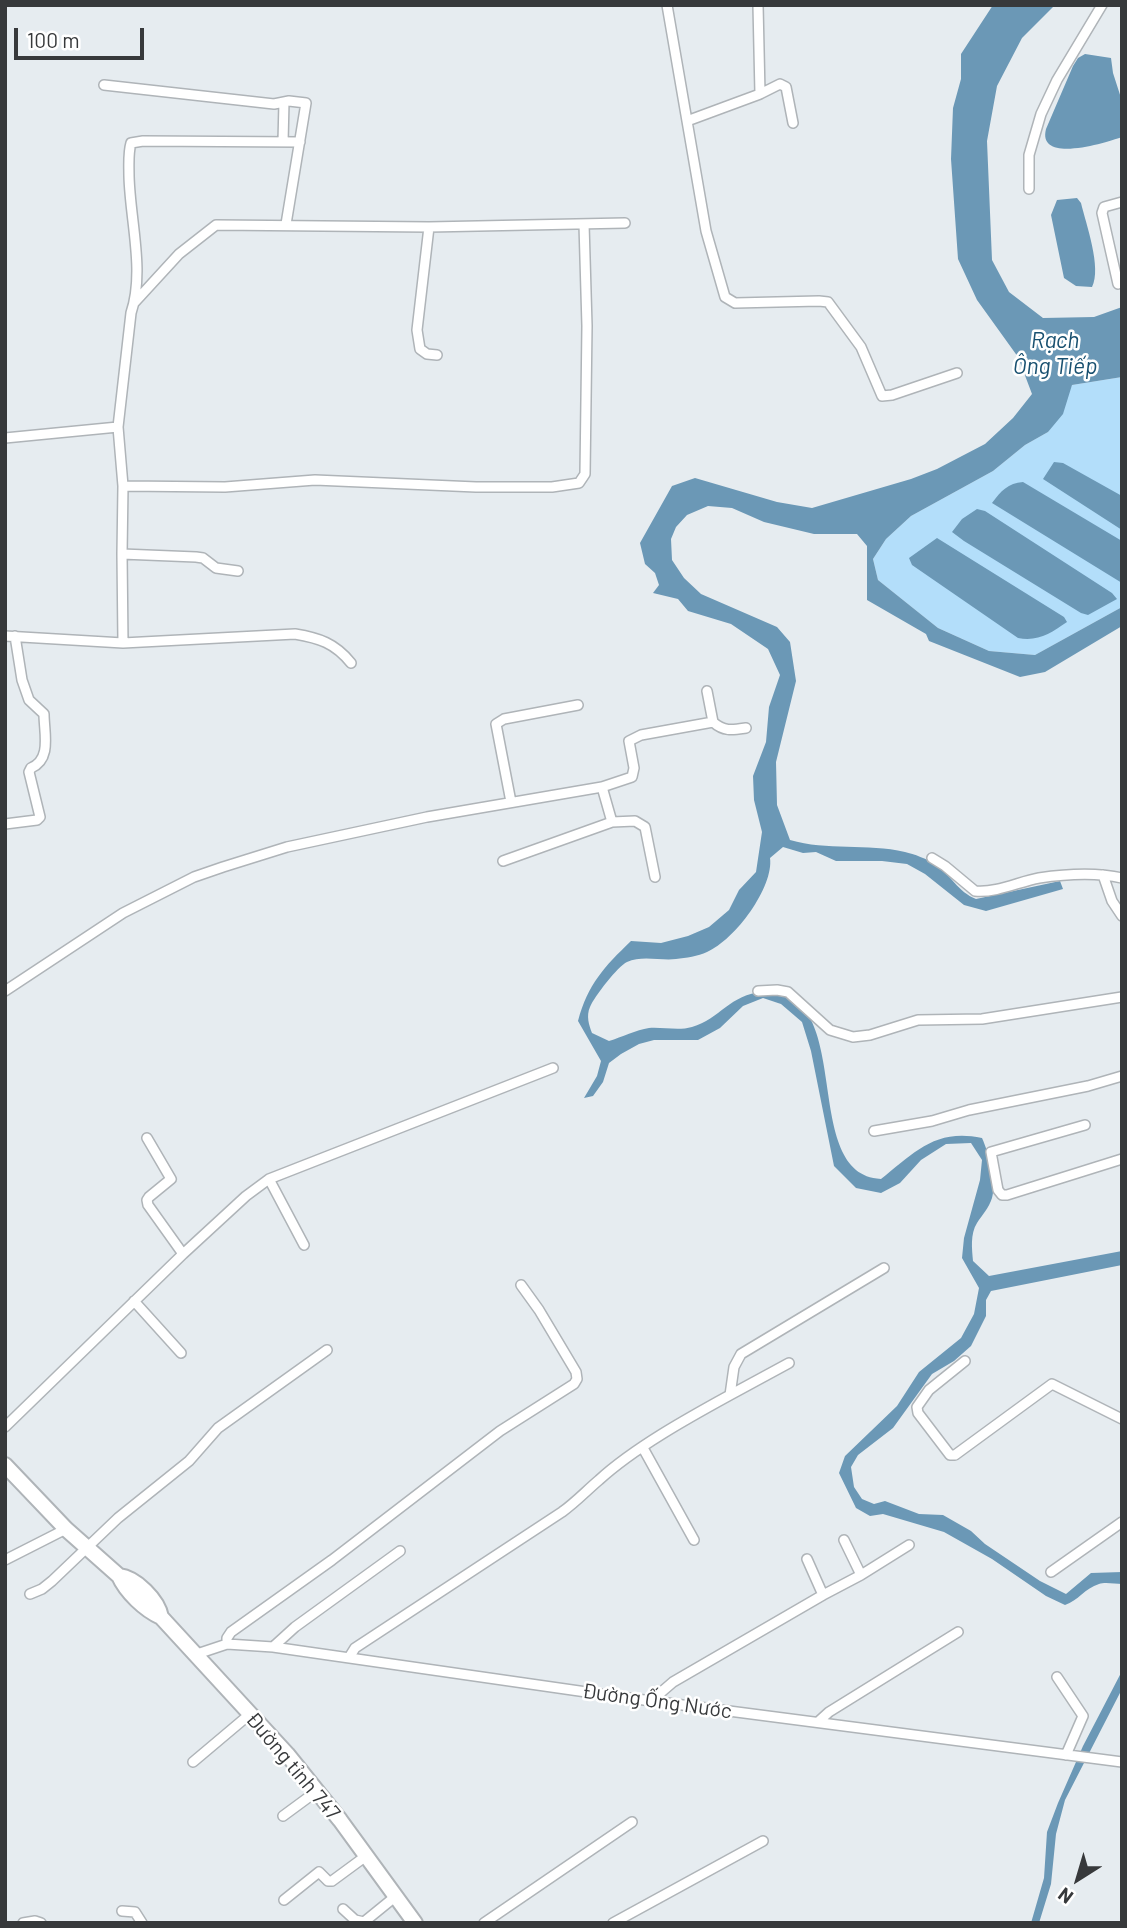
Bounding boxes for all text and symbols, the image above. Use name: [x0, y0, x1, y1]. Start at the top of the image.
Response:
scale bar: [18, 14, 147, 58]
text: 100 m: [27, 27, 80, 52]
water label: Rạch Ông Tiếp: [1013, 326, 1097, 380]
street label: Đường Ống Nước: [581, 1678, 733, 1724]
street label: Đường tỉnh 747: [241, 1707, 345, 1825]
north arrow: [1043, 1844, 1113, 1914]
text: N: [1053, 1883, 1077, 1909]

